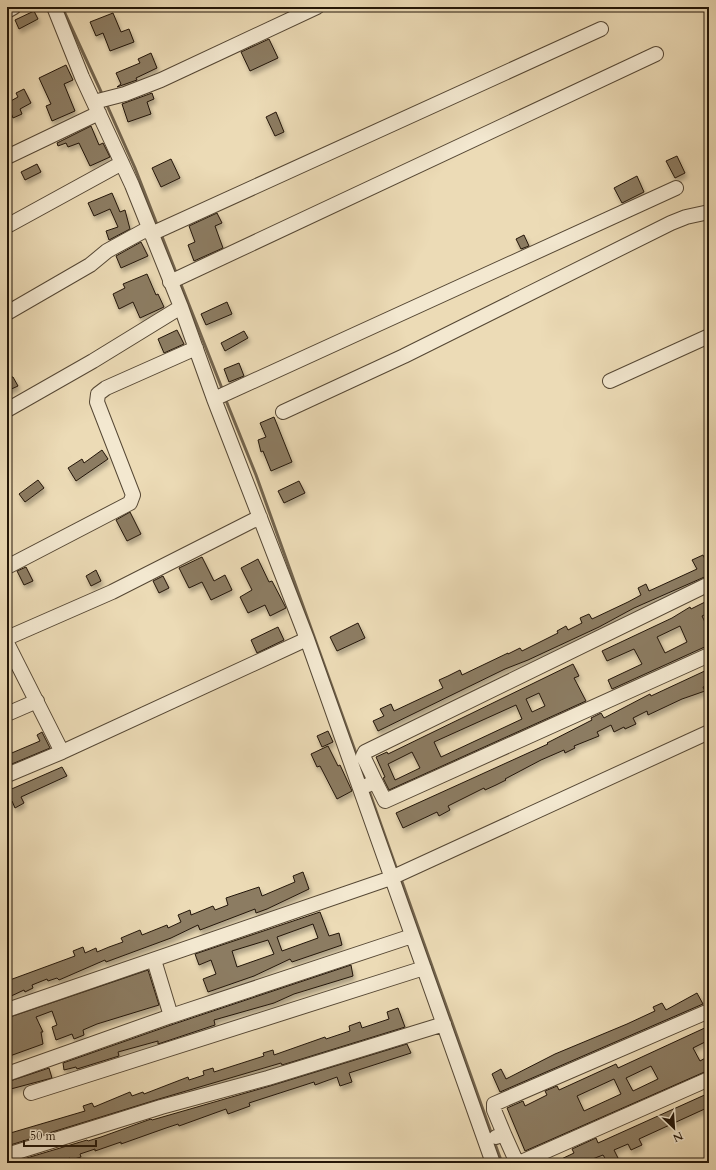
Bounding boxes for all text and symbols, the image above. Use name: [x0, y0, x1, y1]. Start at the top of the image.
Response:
north arrow: [654, 1108, 694, 1148]
scale bar: [24, 1122, 96, 1148]
text: 50 m: [30, 1128, 57, 1144]
text: N: [670, 1128, 686, 1146]

